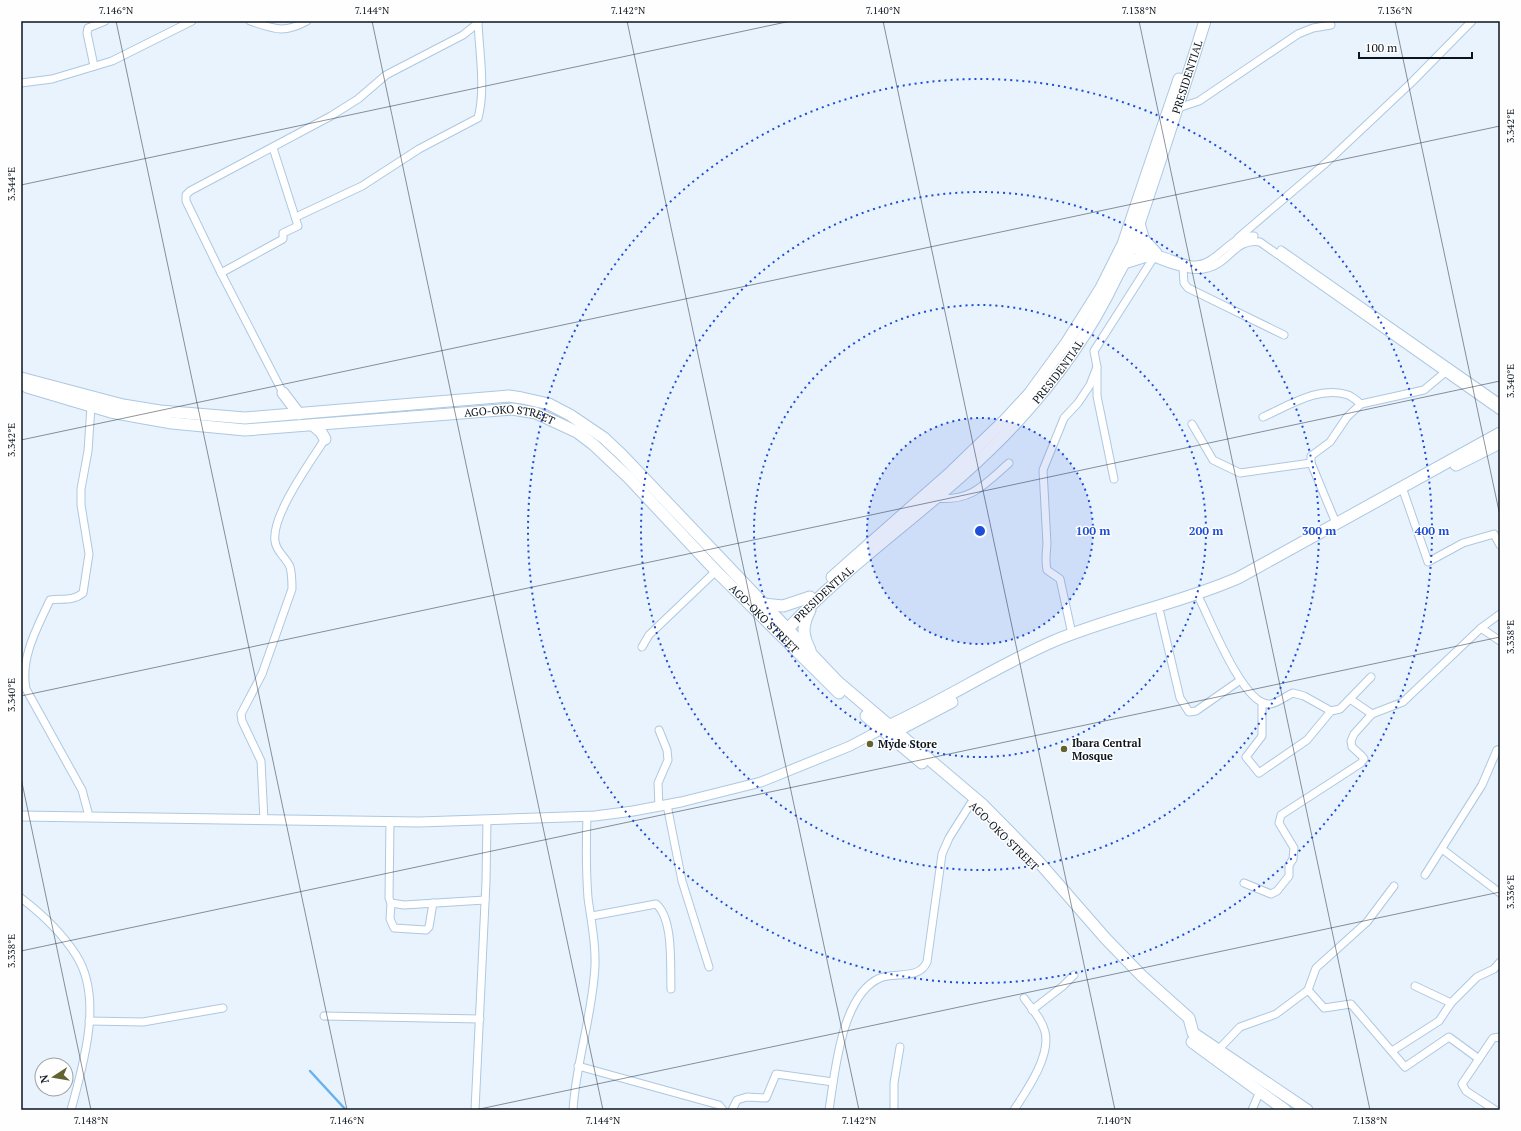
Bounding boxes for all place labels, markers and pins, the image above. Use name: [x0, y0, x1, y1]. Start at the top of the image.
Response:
centre of rings: [973, 524, 987, 538]
place label: Ibara Central Mosque: [1072, 736, 1142, 763]
place label: Myde Store: [878, 737, 937, 751]
marker: Myde Store: [865, 739, 875, 749]
marker: Ibara Central Mosque: [1059, 744, 1069, 754]

